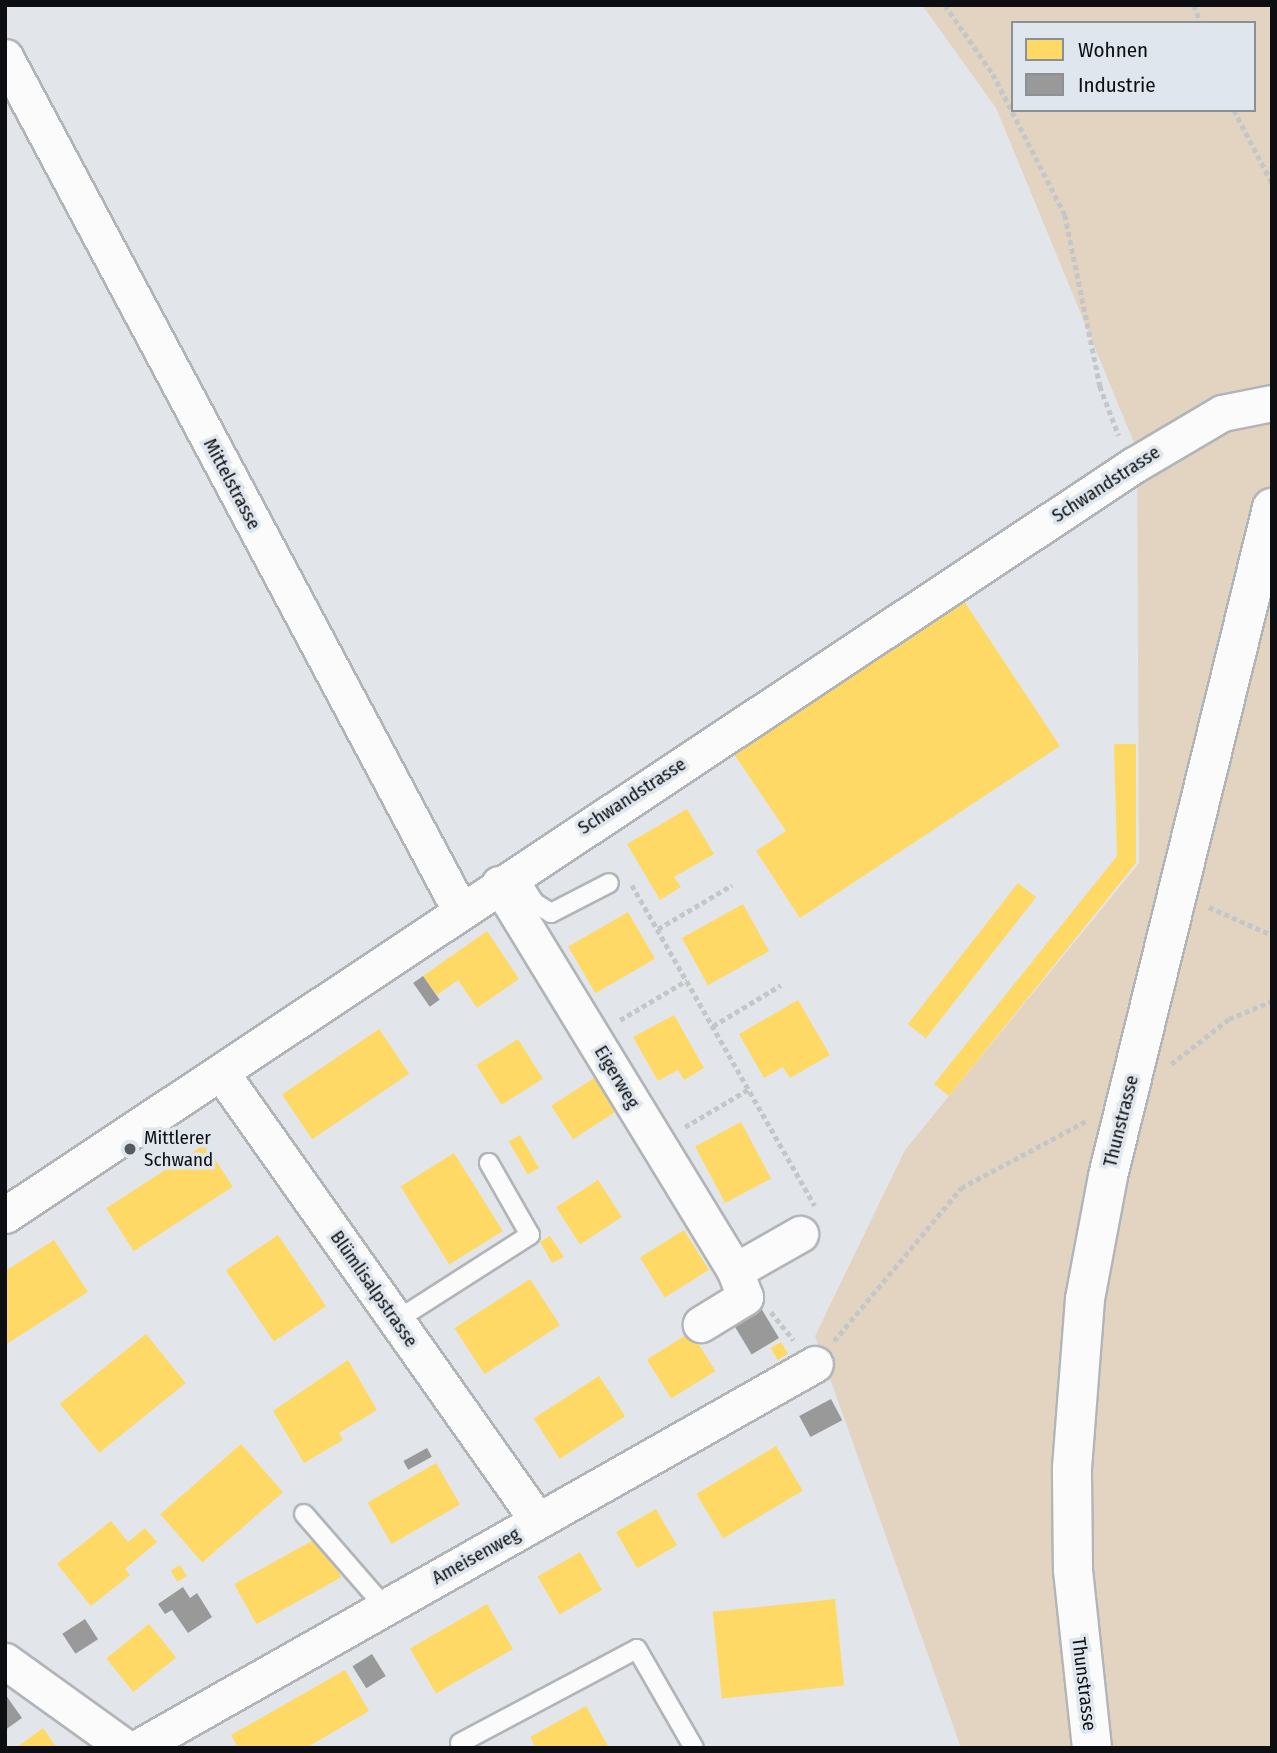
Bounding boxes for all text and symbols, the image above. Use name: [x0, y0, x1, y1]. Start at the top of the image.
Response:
legend: [1011, 21, 1256, 112]
text: Wohnen: [1078, 37, 1148, 63]
text: Industrie: [1078, 72, 1156, 98]
street label: Mittelstrasse: [199, 435, 265, 533]
street label: Schwandstrasse: [1048, 441, 1164, 527]
street label: Schwandstrasse: [574, 753, 690, 839]
street label: Eigerweg: [589, 1042, 645, 1112]
street label: Thunstrasse: [1099, 1073, 1143, 1169]
place label: Mittlerer Schwand: [144, 1127, 213, 1171]
marker: Mittlerer Schwand: [122, 1141, 138, 1157]
street label: Blümlisalpstrasse: [325, 1226, 423, 1352]
street label: Ameisenweg: [428, 1523, 524, 1589]
street label: Thunstrasse: [1067, 1636, 1101, 1732]

